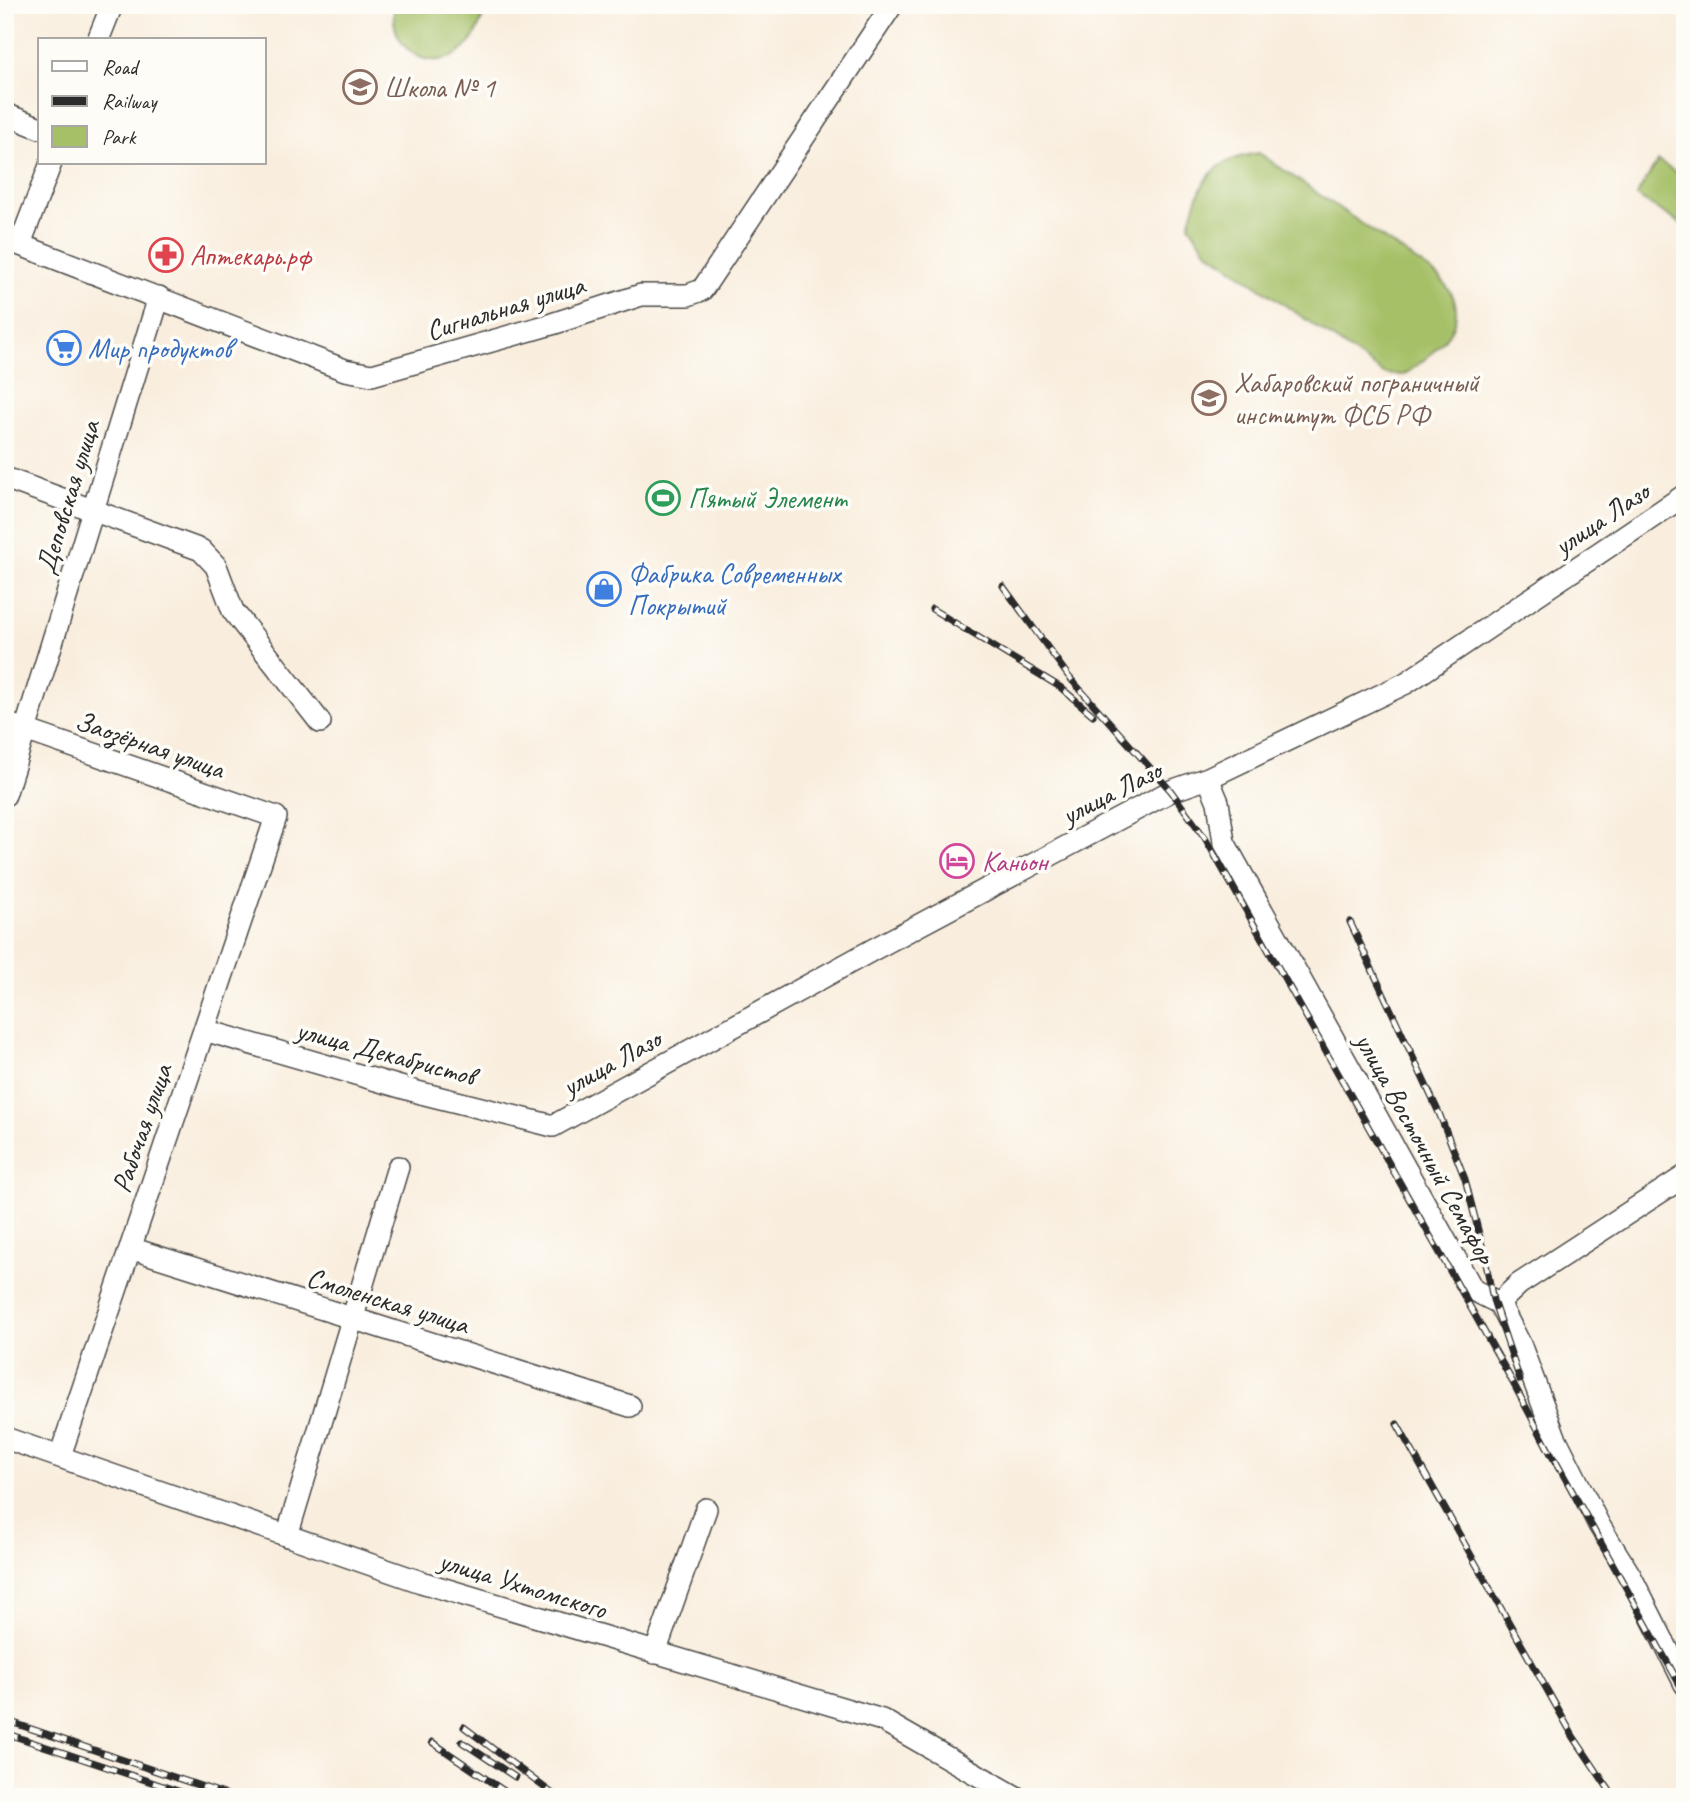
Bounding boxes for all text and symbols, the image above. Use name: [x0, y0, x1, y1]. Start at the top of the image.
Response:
legend: [38, 38, 266, 164]
text: Road: [102, 54, 141, 80]
school or university icon: Школа № 1: [341, 68, 379, 106]
place label: Школа № 1: [384, 70, 496, 105]
text: Railway: [102, 88, 158, 114]
text: Park: [102, 124, 137, 150]
pharmacy icon: Аптекарь.рф: [147, 236, 185, 274]
place label: Аптекарь.рф: [190, 238, 313, 273]
street label: Сигнальная улица: [422, 266, 590, 348]
supermarket icon: Мир продуктов: [45, 329, 83, 367]
place label: Мир продуктов: [88, 331, 238, 366]
place label: Хабаровский пограничный институт ФСБ РФ: [1234, 365, 1480, 432]
school or university icon: Хабаровский пограничный институт ФСБ РФ: [1190, 379, 1228, 417]
street label: Деповская улица: [28, 414, 108, 578]
street label: улица Лазо: [1545, 472, 1658, 564]
sports icon: Пятый Элемент: [644, 479, 682, 517]
place label: Пятый Элемент: [688, 481, 848, 516]
place label: Фабрика Современных Покрытий: [628, 556, 843, 623]
shop icon: Фабрика Современных Покрытий: [585, 570, 623, 608]
street label: Заозёрная улица: [70, 703, 231, 788]
street label: улица Лазо: [1054, 751, 1170, 833]
hotel icon: Каньон: [938, 842, 976, 880]
place label: Каньон: [982, 844, 1050, 879]
street label: улица Декабристов: [291, 1011, 484, 1094]
street label: улица Лазо: [554, 1020, 669, 1105]
street label: улица Восточный Семафор: [1347, 1025, 1505, 1272]
street label: Рабочая улица: [103, 1058, 180, 1197]
street label: Смоленская улица: [303, 1259, 475, 1342]
street label: улица Ухтомского: [433, 1542, 613, 1627]

